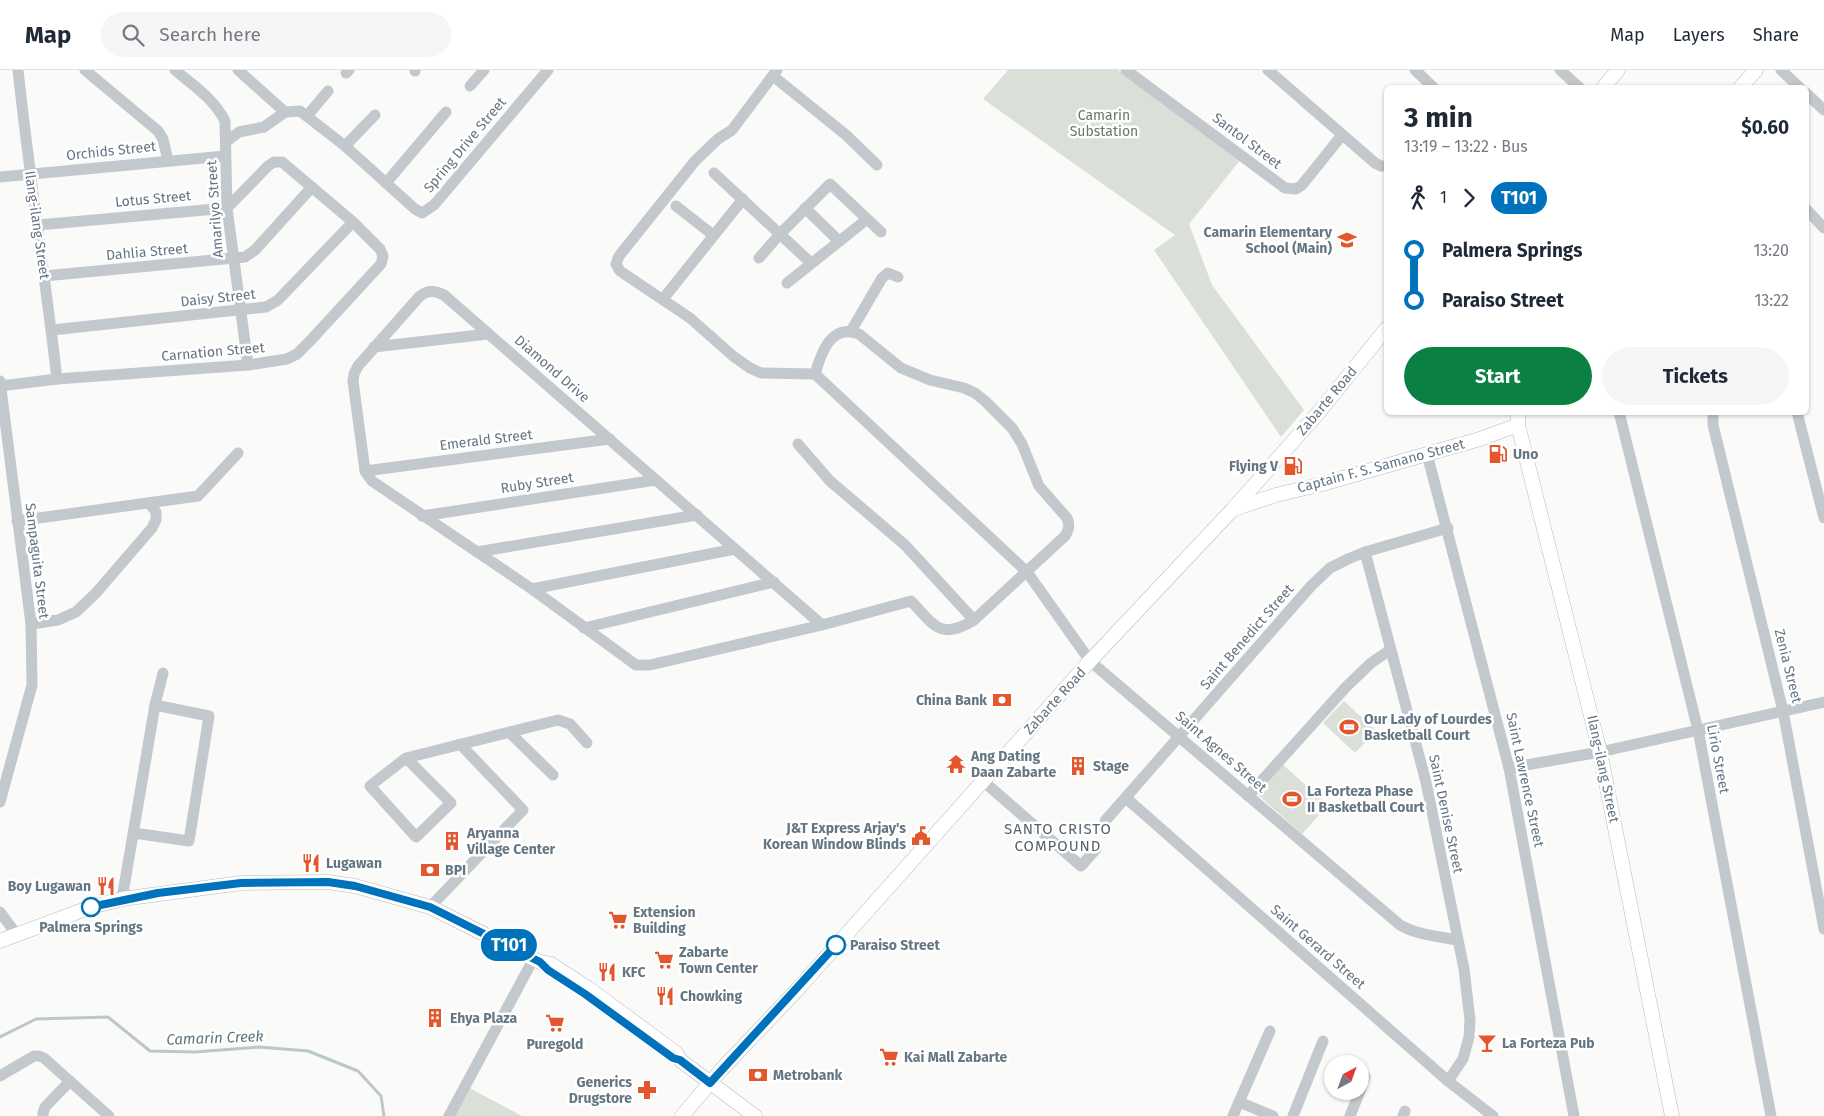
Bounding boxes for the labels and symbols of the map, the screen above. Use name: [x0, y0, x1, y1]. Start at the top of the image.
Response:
street label: Spring Drive Street: [420, 93, 510, 196]
park label: Camarin Substation: [1070, 107, 1138, 140]
street label: Santol Street: [1209, 109, 1286, 173]
street label: Orchids Street: [65, 138, 158, 164]
street label: Amarilyo Street: [203, 159, 227, 258]
street label: Ilang-ilang Street: [21, 170, 53, 281]
street label: Lotus Street: [114, 187, 193, 211]
place label: Camarin Elementary School (Main): [1203, 224, 1333, 257]
school or university icon: Camarin Elementary School (Main): [1336, 229, 1358, 251]
street label: Dahlia Street: [105, 240, 190, 264]
street label: Daisy Street: [180, 286, 257, 310]
street label: Diamond Drive: [511, 332, 593, 406]
street label: Carnation Street: [161, 339, 266, 365]
street label: Zabarte Road: [1293, 363, 1361, 439]
street label: Emerald Street: [439, 426, 534, 454]
street label: Captain F. S. Samano Street: [1295, 435, 1467, 497]
fuel station icon: Uno: [1487, 443, 1509, 465]
place label: Uno: [1513, 446, 1538, 463]
fuel station icon: Flying V: [1282, 455, 1304, 477]
place label: Flying V: [1229, 458, 1279, 475]
street label: Ruby Street: [499, 469, 576, 497]
street label: Sampaguita Street: [21, 502, 53, 621]
street label: Saint Benedict Street: [1197, 580, 1298, 693]
street label: Zenia Street: [1771, 627, 1806, 706]
street label: Zabarte Road: [1020, 664, 1090, 738]
bank icon: China Bank: [991, 689, 1013, 711]
place label: China Bank: [916, 692, 987, 709]
street label: Saint Agnes Street: [1172, 708, 1271, 797]
place label: Our Lady of Lourdes Basketball Court: [1364, 711, 1492, 744]
street label: Saint Lawrence Street: [1502, 711, 1548, 850]
street label: Ilang-ilang Street: [1583, 714, 1623, 825]
sports icon: Our Lady of Lourdes Basketball Court: [1338, 716, 1360, 738]
street label: Lirio Street: [1703, 723, 1733, 796]
place label: Ang Dating Daan Zabarte: [970, 748, 1056, 781]
temple icon: Ang Dating Daan Zabarte: [945, 753, 967, 775]
street label: Saint Denise Street: [1425, 753, 1467, 876]
building icon: Stage: [1067, 755, 1089, 777]
place label: Stage: [1093, 758, 1129, 775]
place label: La Forteza Phase II Basketball Court: [1307, 783, 1425, 816]
sports icon: La Forteza Phase II Basketball Court: [1281, 788, 1303, 810]
place label: J&T Express Arjay's Korean Window Blinds: [763, 820, 906, 853]
district label: SANTO CRISTO COMPOUND: [1004, 820, 1112, 855]
place label: Aryanna Village Center: [466, 825, 556, 858]
public building icon: J&T Express Arjay's Korean Window Blinds: [910, 825, 932, 847]
building icon: Aryanna Village Center: [441, 830, 463, 852]
restaurant icon: Lugawan: [300, 852, 322, 874]
place label: Lugawan: [326, 855, 382, 872]
bank icon: BPI: [419, 859, 441, 881]
place label: BPI: [445, 862, 466, 879]
restaurant icon: Boy Lugawan: [95, 875, 117, 897]
place label: Boy Lugawan: [8, 878, 91, 895]
marker: Palmera Springs: [81, 897, 101, 917]
street label: Saint Gerard Street: [1267, 901, 1370, 993]
place label: Extension Building: [633, 904, 695, 937]
supermarket icon: Extension Building: [607, 909, 629, 931]
place label: Palmera Springs: [39, 919, 143, 936]
line badge: T101: [474, 929, 544, 961]
marker: Paraiso Street: [826, 935, 846, 955]
place label: Paraiso Street: [850, 937, 940, 954]
place label: Zabarte Town Center: [679, 944, 758, 977]
supermarket icon: Zabarte Town Center: [653, 949, 675, 971]
restaurant icon: KFC: [596, 961, 618, 983]
place label: KFC: [622, 964, 645, 981]
restaurant icon: Chowking: [654, 985, 676, 1007]
place label: Chowking: [680, 988, 742, 1005]
building icon: Ehya Plaza: [424, 1007, 446, 1029]
place label: Ehya Plaza: [450, 1010, 518, 1027]
supermarket icon: Puregold: [544, 1012, 566, 1034]
water label: Camarin Creek: [166, 1027, 264, 1049]
bar icon: La Forteza Pub: [1476, 1032, 1498, 1054]
place label: La Forteza Pub: [1502, 1035, 1595, 1052]
place label: Puregold: [526, 1036, 584, 1053]
supermarket icon: Kai Mall Zabarte: [878, 1046, 900, 1068]
place label: Kai Mall Zabarte: [904, 1049, 1008, 1066]
north arrow: [1324, 1055, 1369, 1100]
bank icon: Metrobank: [747, 1064, 769, 1086]
place label: Metrobank: [773, 1067, 842, 1084]
place label: Generics Drugstore: [569, 1074, 632, 1107]
pharmacy icon: Generics Drugstore: [636, 1079, 658, 1101]

